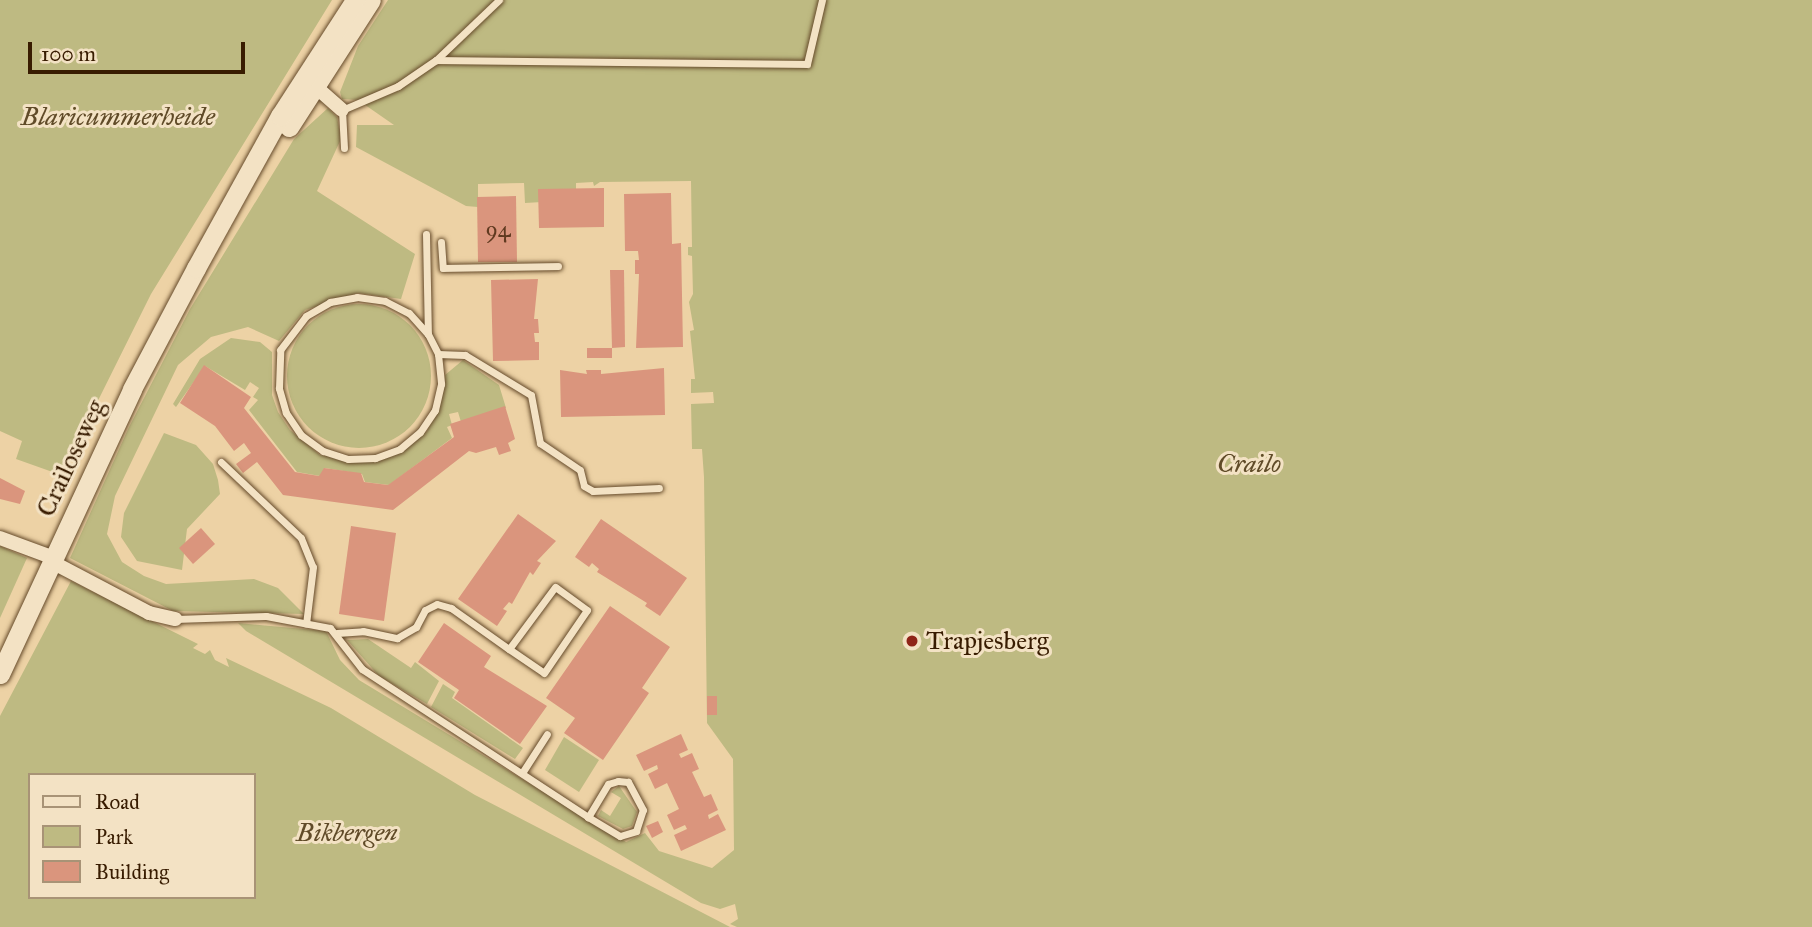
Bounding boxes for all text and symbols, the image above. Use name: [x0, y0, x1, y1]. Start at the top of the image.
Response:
scale bar: [32, 28, 248, 72]
text: 100 m: [41, 41, 96, 67]
park label: Blaricummerheide: [21, 101, 215, 133]
house number: 94: [485, 215, 511, 243]
street label: Crailoseweg: [30, 394, 112, 522]
park label: Crailo: [1217, 448, 1281, 480]
place label: Trapjesberg: [926, 625, 1049, 657]
marker: Trapjesberg: [904, 633, 920, 649]
legend: [28, 773, 256, 899]
text: Road: [95, 789, 140, 815]
park label: Bikbergen: [296, 817, 398, 849]
text: Park: [95, 824, 133, 850]
text: Building: [95, 859, 169, 885]

